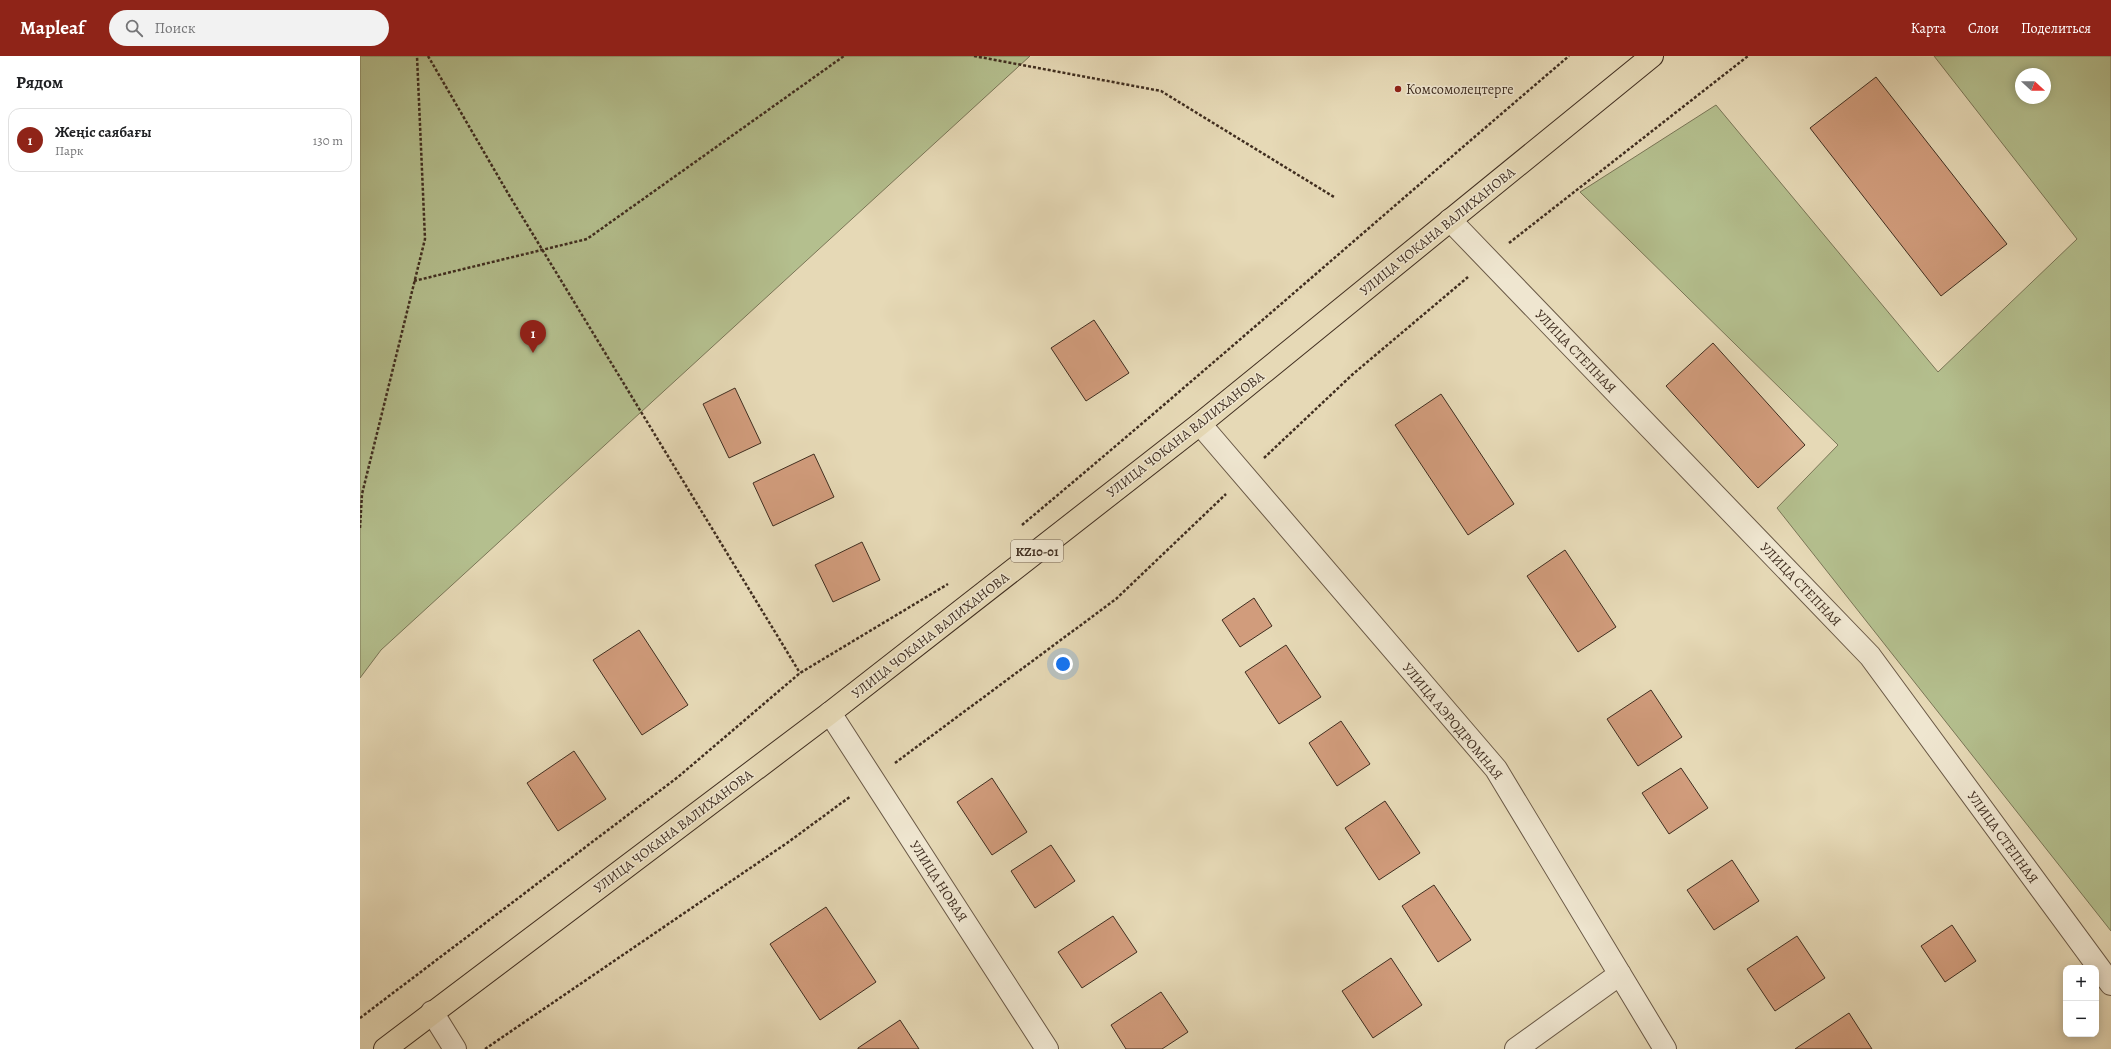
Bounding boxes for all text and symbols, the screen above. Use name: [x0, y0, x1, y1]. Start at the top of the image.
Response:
search box: [109, 10, 389, 46]
text: Mapleaf: [20, 15, 85, 41]
icon: search: [123, 17, 145, 39]
text: Поиск: [155, 18, 196, 38]
text: Карта: [1911, 19, 1946, 38]
text: Слои: [1968, 19, 1999, 38]
text: Поделиться: [2021, 19, 2091, 38]
north arrow: [2015, 68, 2051, 104]
text: Рядом: [16, 71, 63, 94]
place label: Комсомолецтерге: [1406, 80, 1514, 99]
marker: Комсомолецтерге: [1393, 84, 1403, 94]
text: Жеңіс саябағы: [55, 122, 152, 142]
text: 1: [28, 132, 32, 149]
text: 130 m: [313, 132, 343, 149]
text: Парк: [55, 142, 84, 159]
street label: УЛИЦА ЧОКАНА ВАЛИХАНОВА: [1356, 162, 1520, 300]
street label: УЛИЦА СТЕПНАЯ: [1531, 305, 1621, 397]
pin: 1: [520, 320, 546, 353]
street label: УЛИЦА ЧОКАНА ВАЛИХАНОВА: [1103, 366, 1269, 502]
street label: УЛИЦА СТЕПНАЯ: [1756, 538, 1846, 630]
road number: KZ10-01: [1011, 540, 1063, 562]
street label: УЛИЦА ЧОКАНА ВАЛИХАНОВА: [848, 567, 1014, 703]
your location: [1053, 654, 1073, 674]
street label: УЛИЦА АЭРОДРОМНАЯ: [1398, 659, 1507, 784]
street label: УЛИЦА ЧОКАНА ВАЛИХАНОВА: [590, 765, 757, 898]
street label: УЛИЦА СТЕПНАЯ: [1963, 787, 2043, 887]
street label: УЛИЦА НОВАЯ: [905, 837, 972, 926]
map controls: [2063, 965, 2099, 1037]
button: +: [2063, 965, 2099, 1001]
button: −: [2063, 1001, 2099, 1037]

